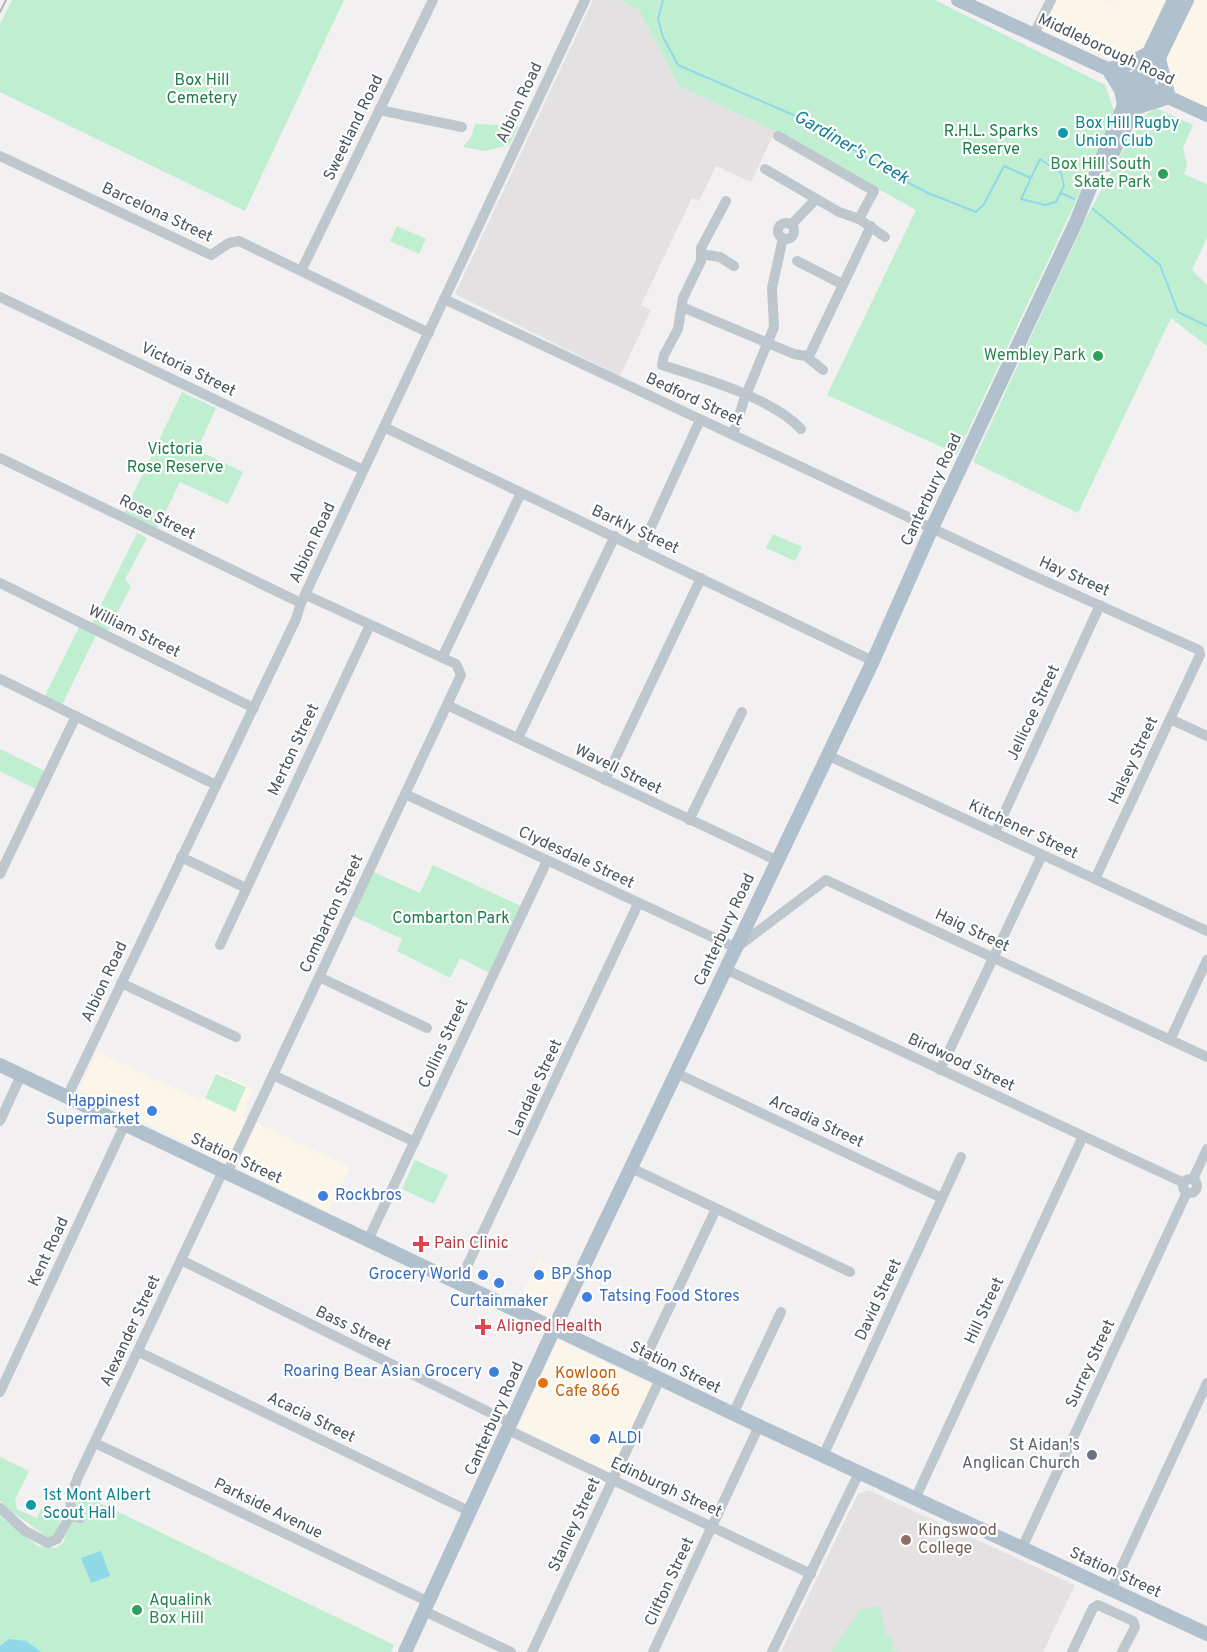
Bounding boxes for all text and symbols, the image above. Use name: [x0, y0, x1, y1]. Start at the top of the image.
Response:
street label: Middleborough Road: [1035, 10, 1177, 90]
street label: Albion Road: [493, 59, 547, 147]
park label: Box Hill Cemetery: [167, 71, 237, 109]
street label: Sweetland Road: [320, 72, 388, 184]
water label: Gardiner's Creek: [789, 106, 913, 191]
place label: Box Hill Rugby Union Club: [1075, 114, 1179, 152]
park label: R.H.L. Sparks Reserve: [944, 122, 1038, 160]
marker: Box Hill Rugby Union Club: [1056, 126, 1070, 140]
place label: Box Hill South Skate Park: [1050, 155, 1151, 193]
marker: Box Hill South Skate Park: [1156, 167, 1170, 181]
street label: Barcelona Street: [98, 179, 216, 247]
street label: Victoria Street: [137, 338, 239, 402]
place label: Wembley Park: [984, 346, 1086, 366]
marker: Wembley Park: [1091, 349, 1105, 363]
street label: Bedford Street: [642, 369, 746, 431]
street label: Canterbury Road: [897, 430, 967, 550]
park label: Victoria Rose Reserve: [127, 440, 223, 478]
street label: Rose Street: [115, 491, 199, 545]
street label: Albion Road: [286, 499, 340, 587]
street label: Barkly Street: [588, 501, 682, 559]
street label: Hay Street: [1035, 553, 1113, 601]
street label: William Street: [85, 601, 183, 663]
street label: Jellicoe Street: [1003, 662, 1065, 764]
street label: Merton Street: [264, 701, 324, 799]
street label: Halsey Street: [1105, 714, 1163, 808]
street label: Wavell Street: [571, 740, 665, 800]
street label: Kitchener Street: [965, 796, 1081, 864]
street label: Clydesdale Street: [515, 822, 637, 894]
street label: Combarton Street: [296, 851, 368, 977]
street label: Canterbury Road: [690, 870, 760, 990]
street label: Haig Street: [932, 905, 1012, 957]
park label: Combarton Park: [392, 909, 510, 929]
street label: Albion Road: [78, 938, 132, 1026]
street label: Collins Street: [415, 996, 473, 1092]
street label: Birdwood Street: [904, 1029, 1018, 1097]
street label: Landale Street: [505, 1036, 567, 1140]
street label: Arcadia Street: [765, 1091, 867, 1153]
place label: Happinest Supermarket: [46, 1092, 140, 1130]
marker: Happinest Supermarket: [145, 1104, 159, 1118]
street label: Station Street: [187, 1129, 285, 1189]
place label: Rockbros: [335, 1186, 402, 1206]
marker: Rockbros: [316, 1189, 330, 1203]
street label: Kent Road: [24, 1214, 74, 1290]
place label: Pain Clinic: [434, 1234, 509, 1254]
marker: Pain Clinic: [412, 1235, 430, 1253]
street label: David Street: [851, 1256, 907, 1344]
place label: Grocery World: [369, 1265, 471, 1285]
place label: BP Shop: [551, 1265, 612, 1285]
marker: Grocery World: [476, 1268, 490, 1282]
marker: BP Shop: [532, 1268, 546, 1282]
street label: Alexander Street: [96, 1272, 166, 1390]
street label: Hill Street: [961, 1274, 1009, 1348]
marker: Curtainmaker: [492, 1276, 506, 1290]
place label: Tatsing Food Stores: [599, 1287, 740, 1307]
marker: Tatsing Food Stores: [580, 1290, 594, 1304]
place label: Curtainmaker: [450, 1292, 548, 1312]
street label: Bass Street: [312, 1302, 394, 1356]
place label: Aligned Health: [496, 1317, 602, 1337]
street label: Surrey Street: [1062, 1317, 1120, 1411]
marker: Aligned Health: [474, 1318, 492, 1336]
street label: Station Street: [626, 1337, 724, 1399]
street label: Canterbury Road: [461, 1359, 529, 1479]
place label: Roaring Bear Asian Grocery: [283, 1362, 482, 1382]
place label: Kowloon Cafe 866: [555, 1364, 620, 1402]
marker: Roaring Bear Asian Grocery: [487, 1365, 501, 1379]
marker: Kowloon Cafe 866: [536, 1376, 550, 1390]
street label: Acacia Street: [264, 1388, 358, 1448]
place label: ALDI: [607, 1429, 642, 1449]
marker: ALDI: [588, 1432, 602, 1446]
place label: St Aidan's Anglican Church: [962, 1436, 1080, 1474]
marker: St Aidan's Anglican Church: [1085, 1448, 1099, 1462]
street label: Edinburgh Street: [607, 1453, 725, 1523]
street label: Parkside Avenue: [210, 1474, 326, 1544]
street label: Stanley Street: [544, 1475, 606, 1575]
place label: 1st Mont Albert Scout Hall: [43, 1486, 151, 1524]
marker: 1st Mont Albert Scout Hall: [24, 1498, 38, 1512]
place label: Kingswood College: [918, 1521, 997, 1559]
marker: Kingswood College: [899, 1533, 913, 1547]
street label: Clifton Street: [641, 1534, 699, 1630]
street label: Station Street: [1066, 1543, 1164, 1603]
place label: Aqualink Box Hill: [149, 1591, 212, 1629]
marker: Aqualink Box Hill: [130, 1603, 144, 1617]

